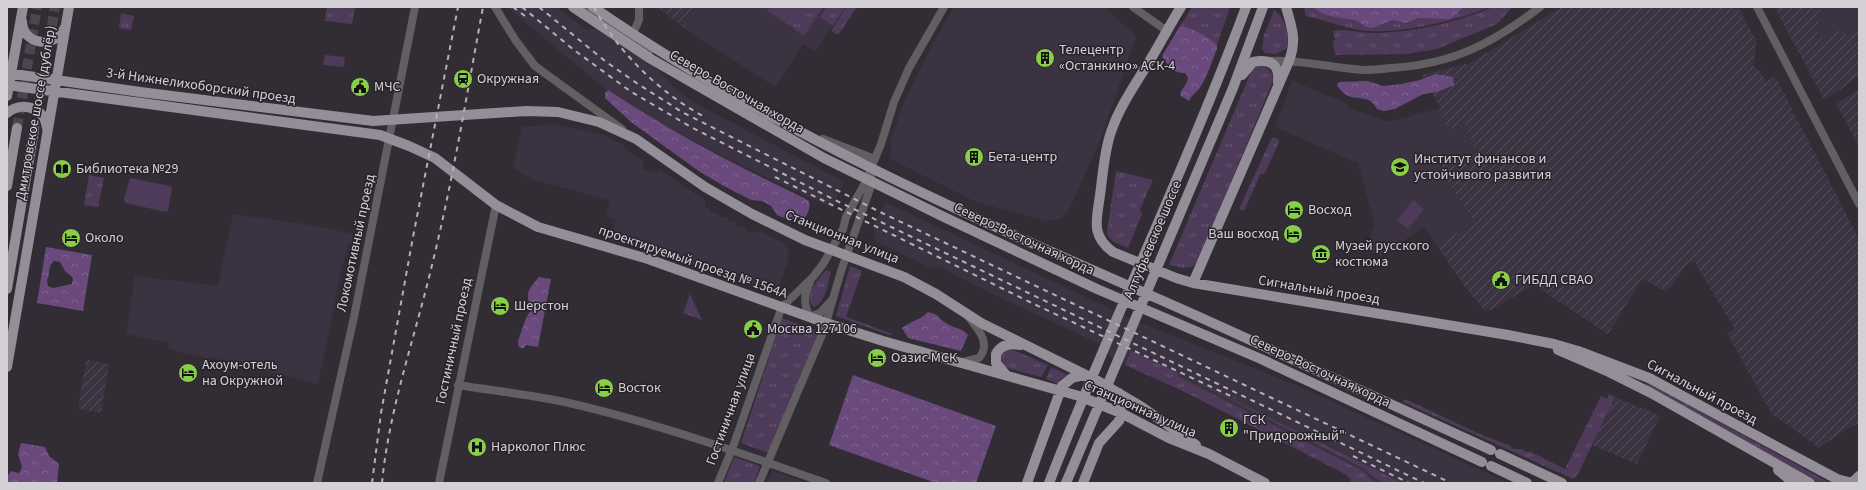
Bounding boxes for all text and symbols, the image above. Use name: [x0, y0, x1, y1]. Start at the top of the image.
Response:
street label: Дмитровское шоссе (дублёр): [11, 24, 61, 202]
place label: Телецентр «Останкино» АСК-4: [1059, 40, 1175, 76]
street label: Северо-Восточная хорда: [666, 45, 808, 139]
building icon: Телецентр «Останкино» АСК-4: [1034, 47, 1056, 69]
street label: 3-й Нижнелихоборский проезд: [105, 63, 298, 109]
station icon: Окружная: [452, 68, 474, 90]
place label: Окружная: [477, 69, 539, 89]
public building icon: МЧС: [349, 76, 371, 98]
place label: МЧС: [374, 77, 401, 97]
building icon: Бета-центр: [963, 146, 985, 168]
place label: Бета-центр: [988, 147, 1058, 167]
place label: Институт финансов и устойчивого развития: [1414, 149, 1551, 185]
school or university icon: Институт финансов и устойчивого развития: [1389, 156, 1411, 178]
library icon: Библиотека №29: [51, 158, 73, 180]
place label: Библиотека №29: [76, 159, 178, 179]
street label: Локомотивный проезд: [332, 172, 380, 314]
street label: Алтуфьевское шоссе: [1119, 178, 1187, 302]
street label: Северо-Восточная хорда: [951, 198, 1097, 280]
hotel icon: Восход: [1283, 199, 1305, 221]
place label: Восход: [1308, 200, 1352, 220]
street label: Станционная улица: [782, 205, 902, 269]
street label: проектируемый проезд № 1564А: [596, 220, 791, 304]
hotel icon: Ваш восход: [1282, 223, 1304, 245]
place label: Ваш восход: [1208, 224, 1280, 244]
hotel icon: Около: [60, 227, 82, 249]
place label: Около: [85, 228, 124, 248]
place label: Музей русского костюма: [1335, 236, 1429, 272]
museum icon: Музей русского костюма: [1310, 243, 1332, 265]
public building icon: ГИБДД СВАО: [1490, 269, 1512, 291]
place label: ГИБДД СВАО: [1515, 270, 1593, 290]
street label: Сигнальный проезд: [1257, 271, 1382, 310]
street label: Гостиничный проезд: [431, 276, 477, 406]
hotel icon: Шерстон: [489, 295, 511, 317]
place label: Шерстон: [514, 296, 569, 316]
public building icon: Москва 127106: [742, 318, 764, 340]
place label: Москва 127106: [767, 319, 857, 339]
street label: Северо-Восточная хорда: [1247, 330, 1393, 412]
hotel icon: Оазис МСК: [866, 347, 888, 369]
place label: Оазис МСК: [891, 348, 958, 368]
street label: Гостиничная улица: [701, 350, 761, 468]
street label: Сигнальный проезд: [1643, 354, 1761, 430]
place label: Ахоум-отель на Окружной: [202, 355, 283, 391]
hotel icon: Ахоум-отель на Окружной: [177, 362, 199, 384]
street label: Станционная улица: [1080, 375, 1200, 443]
hotel icon: Восток: [593, 377, 615, 399]
place label: Восток: [618, 378, 661, 398]
place label: ГСК "Придорожный": [1243, 410, 1345, 446]
building icon: ГСК "Придорожный": [1218, 417, 1240, 439]
hospital icon: Нарколог Плюс: [466, 436, 488, 458]
place label: Нарколог Плюс: [491, 437, 587, 457]

